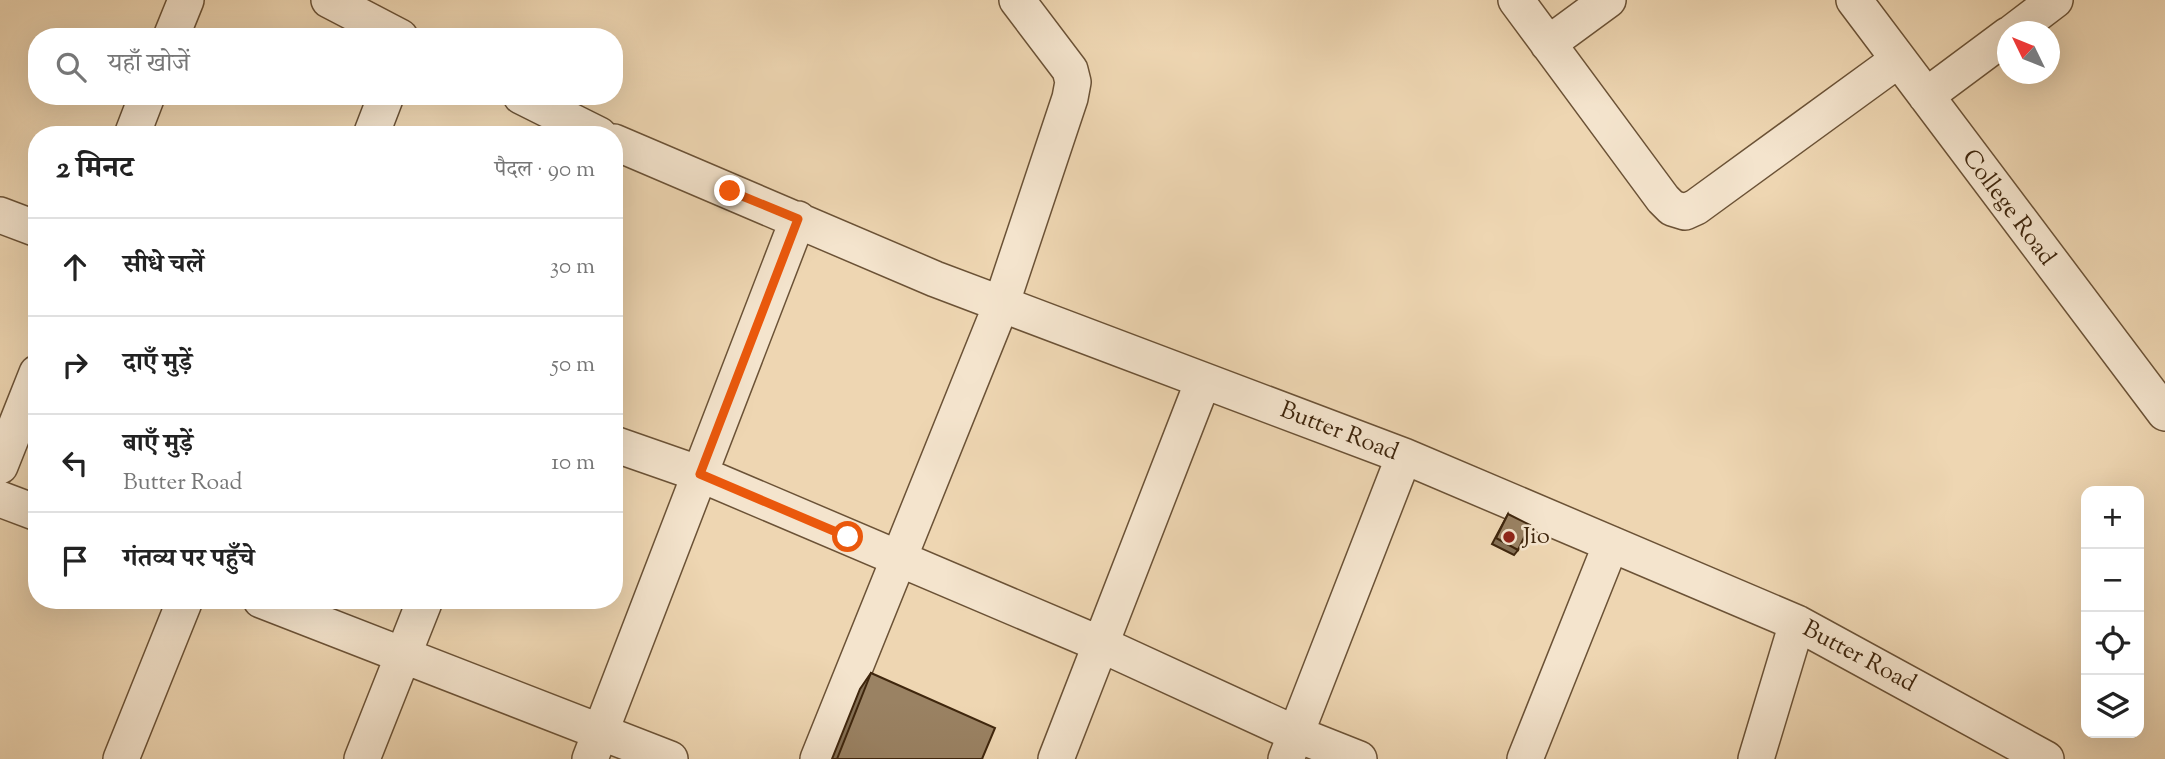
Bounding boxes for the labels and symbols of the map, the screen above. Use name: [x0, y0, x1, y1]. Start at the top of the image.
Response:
north arrow: [1997, 21, 2060, 84]
street label: College Road: [1953, 143, 2063, 274]
route end: [714, 175, 745, 206]
street label: Butter Road: [1275, 394, 1404, 470]
place label: Jio: [1521, 520, 1550, 554]
route start: [832, 521, 863, 552]
marker: Jio: [1501, 529, 1517, 545]
street label: Butter Road: [1796, 613, 1922, 701]

